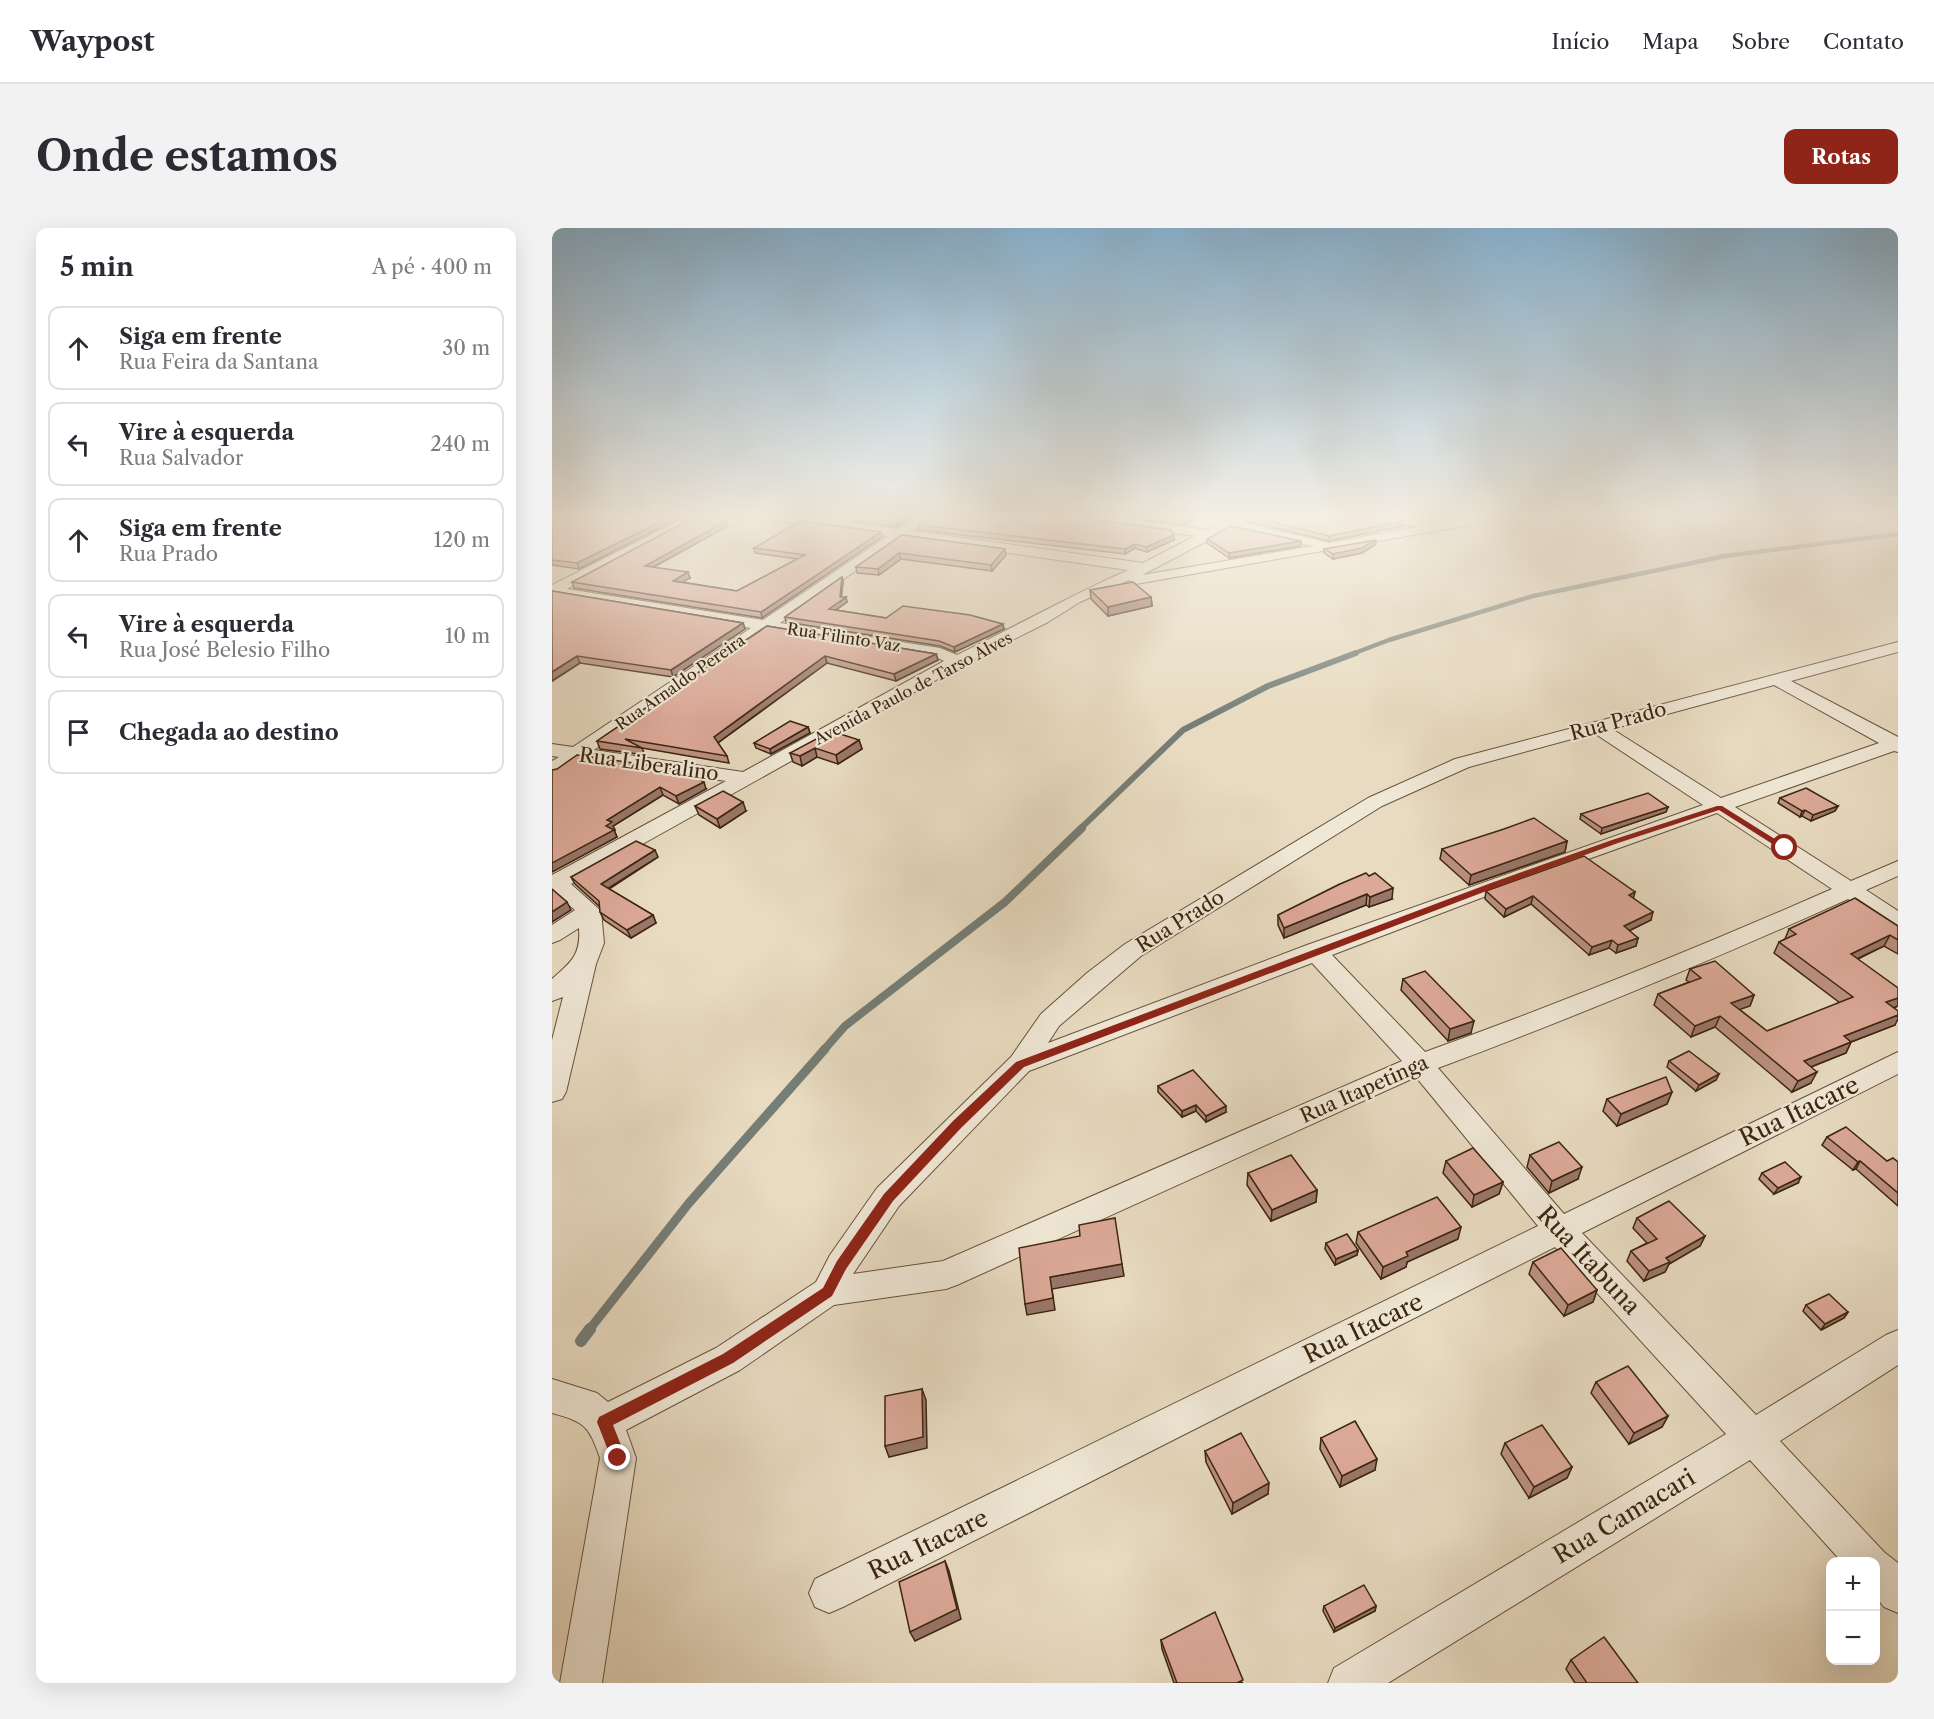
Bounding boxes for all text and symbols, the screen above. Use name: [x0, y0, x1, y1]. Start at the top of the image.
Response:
text: Waypost: [30, 24, 154, 58]
text: Início: [1552, 29, 1609, 54]
text: Mapa: [1642, 29, 1699, 54]
text: Sobre: [1732, 29, 1790, 54]
text: Contato: [1823, 29, 1904, 54]
button: Rotas: [1784, 129, 1898, 184]
text: Onde estamos: [36, 130, 338, 182]
text: 5 min: [60, 251, 134, 283]
text: A pé · 400 m: [372, 255, 492, 279]
text: Siga em frente: [119, 323, 282, 350]
icon: ahead: [62, 332, 95, 365]
text: 30 m: [442, 336, 490, 360]
text: Rua Feira da Santana: [119, 350, 318, 374]
text: Vire à esquerda: [119, 419, 294, 446]
icon: left: [62, 428, 95, 461]
text: 240 m: [430, 432, 490, 456]
text: Rua Salvador: [119, 446, 243, 470]
text: Siga em frente: [119, 515, 282, 542]
icon: ahead: [62, 524, 95, 557]
text: 120 m: [433, 528, 490, 552]
text: Rua Prado: [119, 542, 218, 566]
text: Vire à esquerda: [119, 611, 294, 638]
street label: Rua Filinto Vaz: [786, 618, 902, 656]
icon: left: [62, 620, 95, 653]
text: 10 m: [445, 624, 490, 648]
street label: Avenida Paulo de Tarso Alves: [809, 627, 1016, 749]
street label: Rua Arnaldo Pereira: [611, 629, 749, 734]
text: Rua José Belesio Filho: [119, 638, 330, 662]
street label: Rua Prado: [1567, 697, 1669, 745]
icon: arrive: [62, 716, 95, 749]
text: Chegada ao destino: [119, 719, 339, 746]
street label: Rua Liberalino: [578, 742, 720, 786]
route start: [1771, 834, 1797, 860]
street label: Rua Prado: [1132, 885, 1228, 957]
street label: Rua Itapetinga: [1296, 1050, 1432, 1128]
street label: Rua Itacare: [1735, 1070, 1863, 1152]
street label: Rua Itabuna: [1531, 1200, 1647, 1321]
street label: Rua Itacare: [1299, 1287, 1427, 1369]
route end: [604, 1444, 630, 1470]
street label: Rua Camacari: [1548, 1462, 1700, 1570]
street label: Rua Itacare: [864, 1503, 992, 1585]
map controls: [1826, 1557, 1880, 1665]
button: +: [1826, 1557, 1880, 1611]
button: −: [1826, 1611, 1880, 1665]

